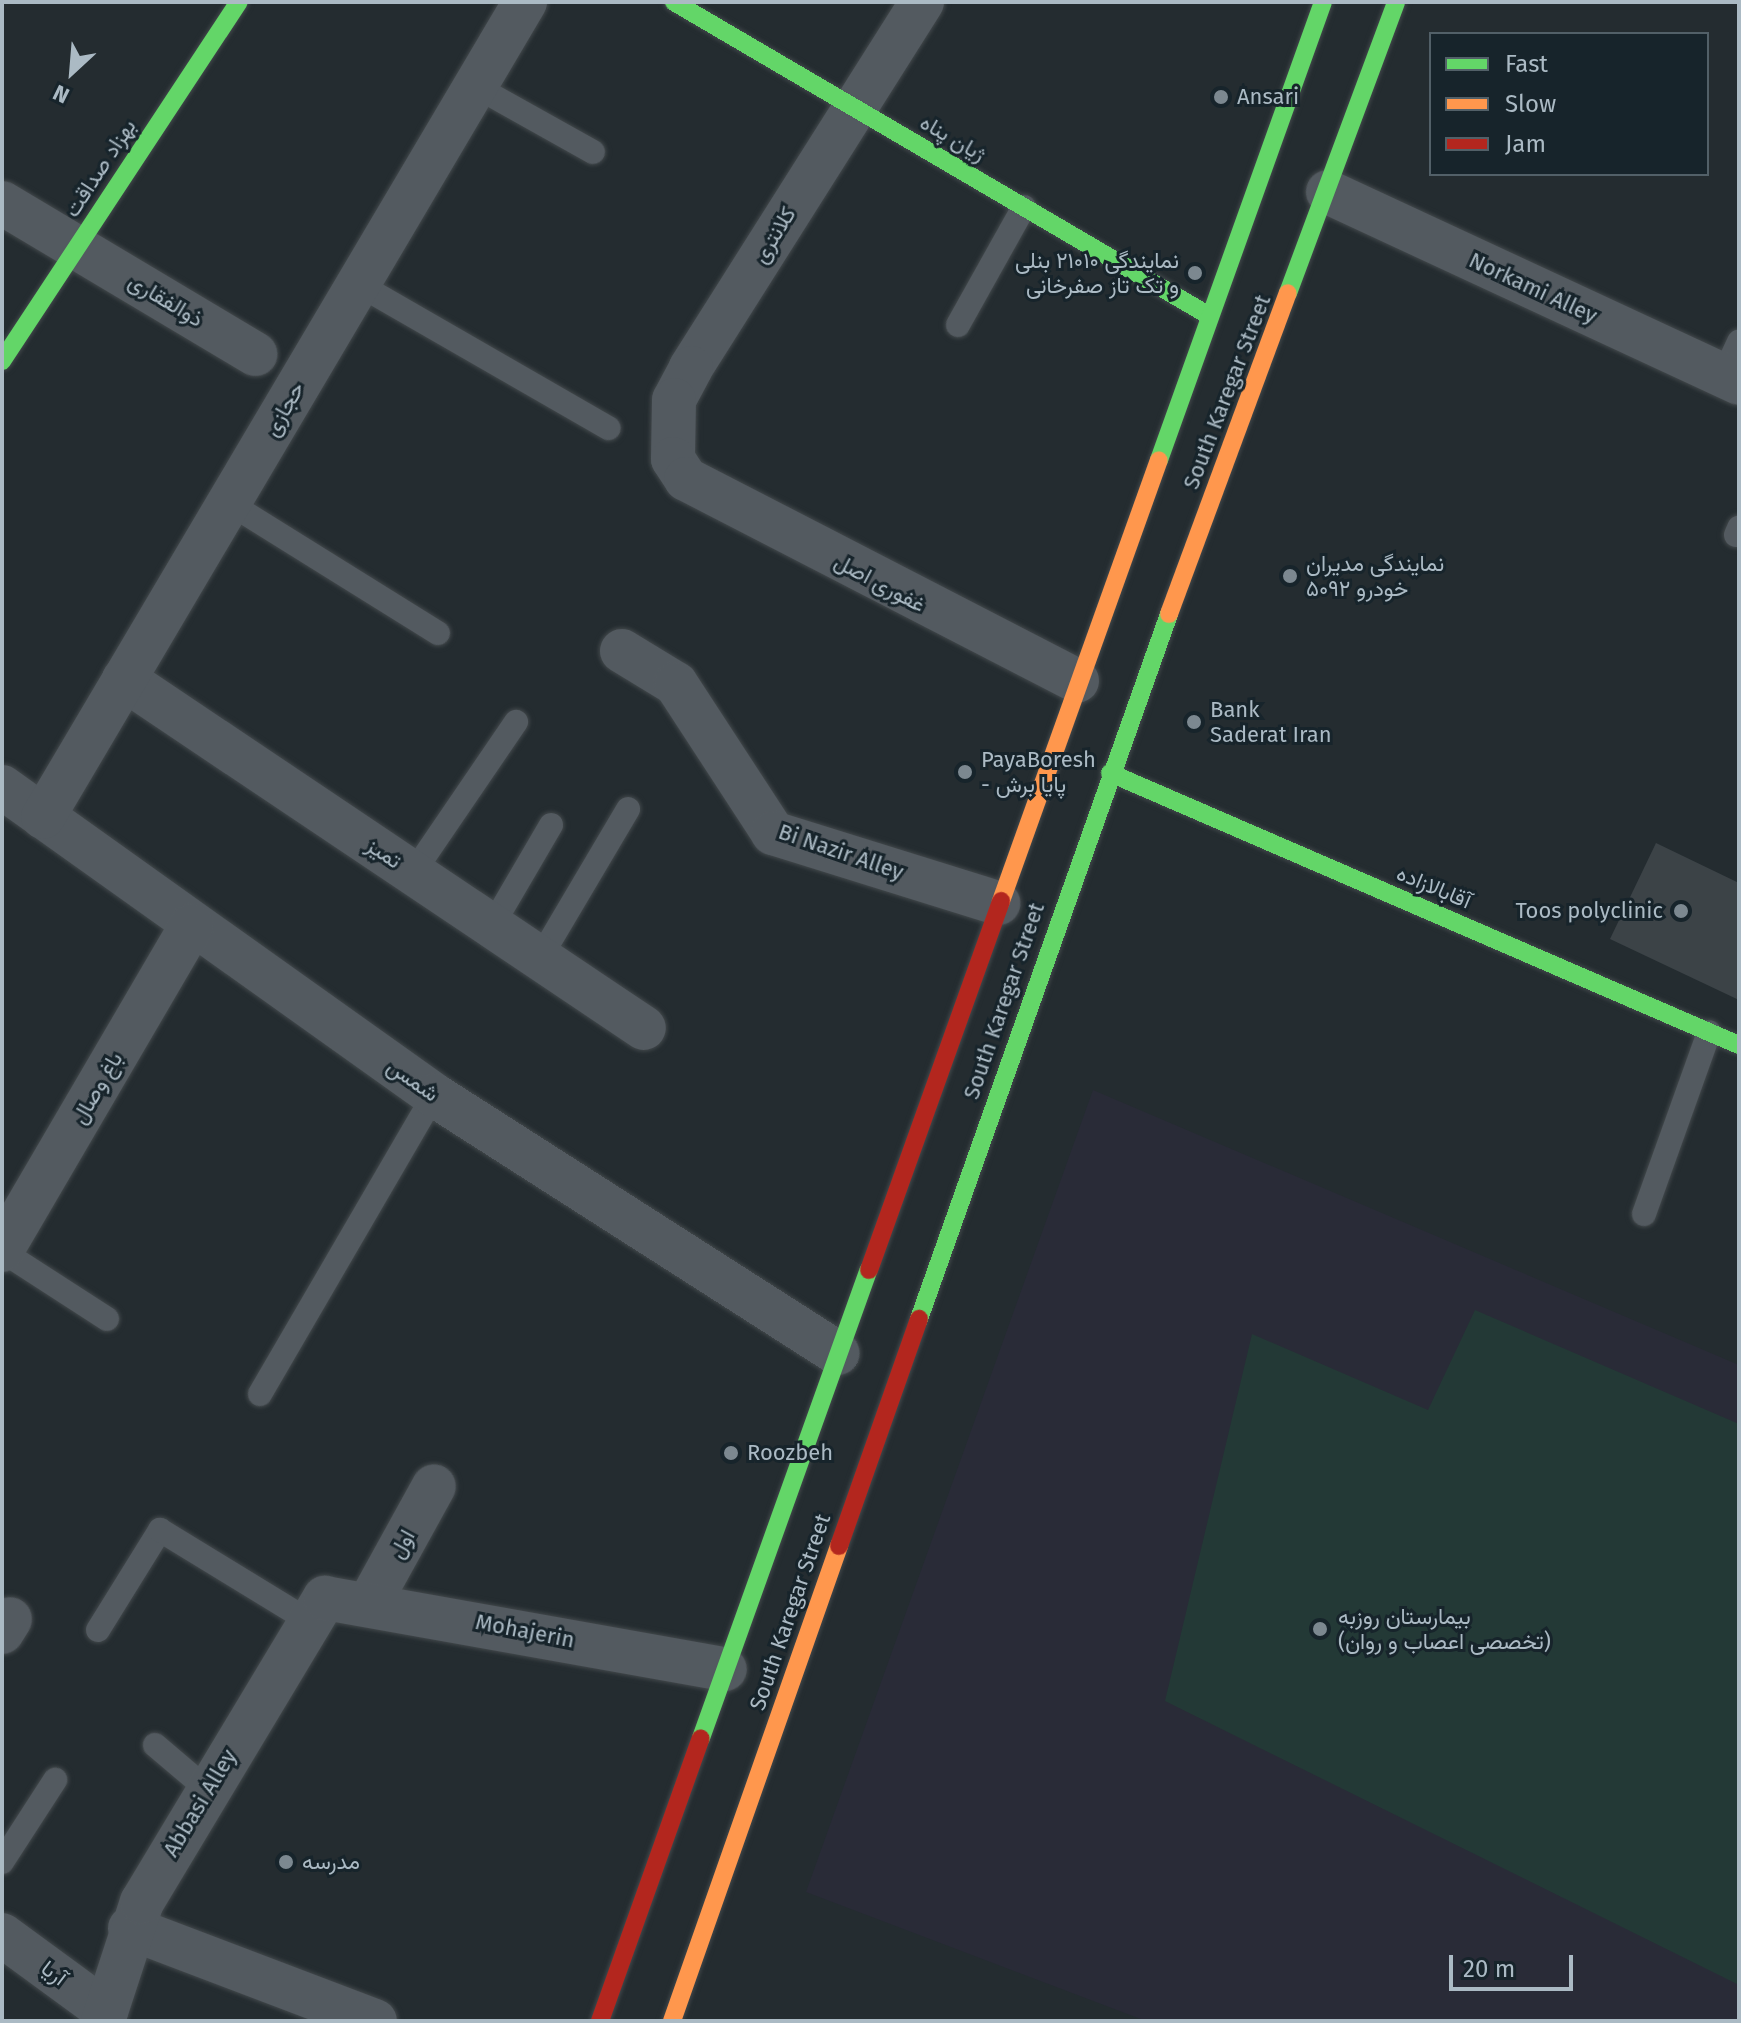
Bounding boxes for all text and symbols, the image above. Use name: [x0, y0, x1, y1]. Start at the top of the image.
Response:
north arrow: [32, 32, 112, 112]
legend: [1429, 32, 1709, 176]
text: Fast: [1505, 50, 1548, 78]
text: N: [49, 79, 74, 109]
place label: Ansari: [1237, 84, 1299, 110]
marker: Ansari: [1212, 88, 1230, 106]
text: Slow: [1505, 90, 1556, 118]
street label: ژیان پناه: [916, 109, 990, 167]
street label: بهزاد صداقت: [59, 114, 141, 222]
text: Jam: [1505, 130, 1546, 158]
street label: کلانتری: [747, 202, 801, 268]
place label: نمایندگی ۲۱۰۱۰ بنلی و تک تاز صفرخانی: [1015, 247, 1179, 298]
street label: Norkami Alley: [1465, 247, 1601, 329]
marker: نمایندگی ۲۱۰۱۰ بنلی و تک تاز صفرخانی: [1186, 264, 1204, 282]
street label: ذوالفقاری: [124, 267, 208, 333]
street label: South Karegar Street: [1178, 291, 1276, 493]
street label: حجازی: [258, 377, 310, 441]
street label: غفوری اصل: [830, 548, 930, 618]
place label: نمایندگی مدیران خودرو ۵۰۹۲: [1306, 550, 1444, 602]
marker: نمایندگی مدیران خودرو ۵۰۹۲: [1281, 567, 1299, 585]
place label: Bank Saderat Iran: [1210, 696, 1332, 748]
marker: Bank Saderat Iran: [1185, 713, 1203, 731]
place label: PayaBoresh - پایا برش: [981, 746, 1096, 798]
marker: PayaBoresh - پایا برش: [956, 763, 974, 781]
street label: Bi Nazir Alley: [775, 818, 907, 886]
street label: تمیز: [361, 832, 407, 874]
street label: آقابالازاده: [1393, 860, 1475, 914]
place label: Toos polyclinic: [1515, 898, 1663, 924]
street label: South Karegar Street: [958, 899, 1050, 1103]
marker: Toos polyclinic: [1670, 900, 1692, 922]
street label: باغ وصال: [66, 1047, 128, 1129]
street label: شمس: [382, 1053, 444, 1107]
place label: Roozbeh: [747, 1440, 833, 1466]
marker: Roozbeh: [722, 1444, 740, 1462]
street label: South Karegar Street: [744, 1510, 836, 1714]
street label: اول: [383, 1525, 421, 1563]
place label: بیمارستان روزبه (تخصصی اعصاب و روان): [1338, 1603, 1551, 1654]
street label: Mohajerin: [473, 1608, 577, 1654]
marker: بیمارستان روزبه (تخصصی اعصاب و روان): [1309, 1618, 1331, 1640]
street label: Abbasi Alley: [158, 1744, 242, 1862]
place label: مدرسه: [302, 1849, 360, 1875]
marker: مدرسه: [277, 1853, 295, 1871]
scale bar: [1453, 1939, 1577, 1989]
street label: آریا: [36, 1955, 72, 1991]
text: 20 m: [1463, 1955, 1515, 1983]

